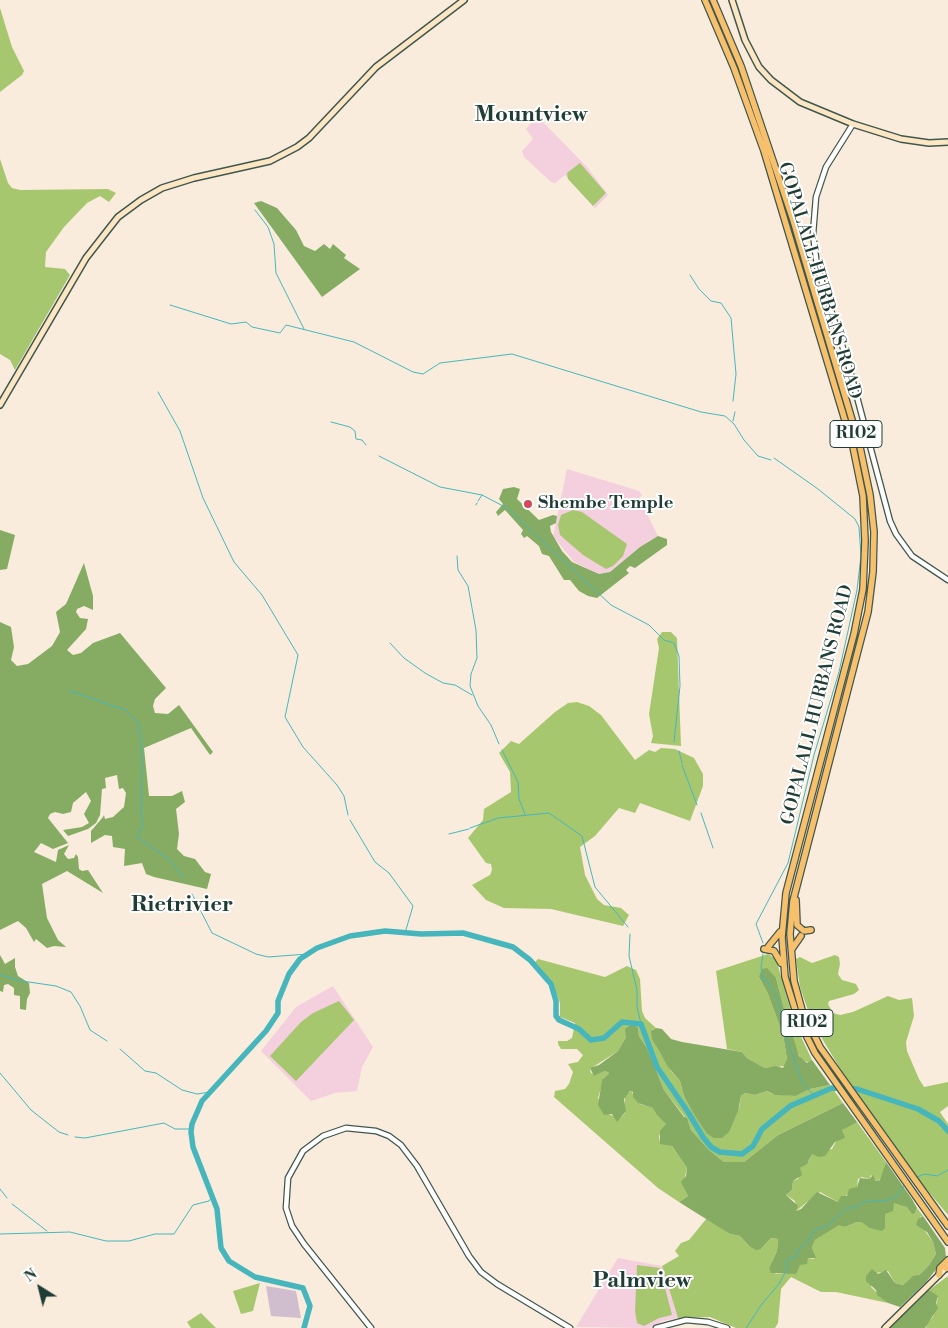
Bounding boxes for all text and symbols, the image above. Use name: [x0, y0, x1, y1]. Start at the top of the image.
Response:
district label: Mountview: [475, 103, 587, 129]
street label: GOPALALL HURBANS ROAD: [773, 160, 865, 402]
road number: R102: [830, 420, 882, 448]
place label: Shembe Temple: [538, 493, 673, 515]
marker: Shembe Temple: [522, 498, 534, 510]
street label: GOPALALL HURBANS ROAD: [778, 583, 858, 827]
district label: Rietrivier: [131, 893, 233, 919]
road number: R102: [781, 1010, 833, 1036]
north arrow: [15, 1263, 65, 1313]
text: N: [21, 1265, 41, 1286]
district label: Palmview: [593, 1269, 691, 1295]

